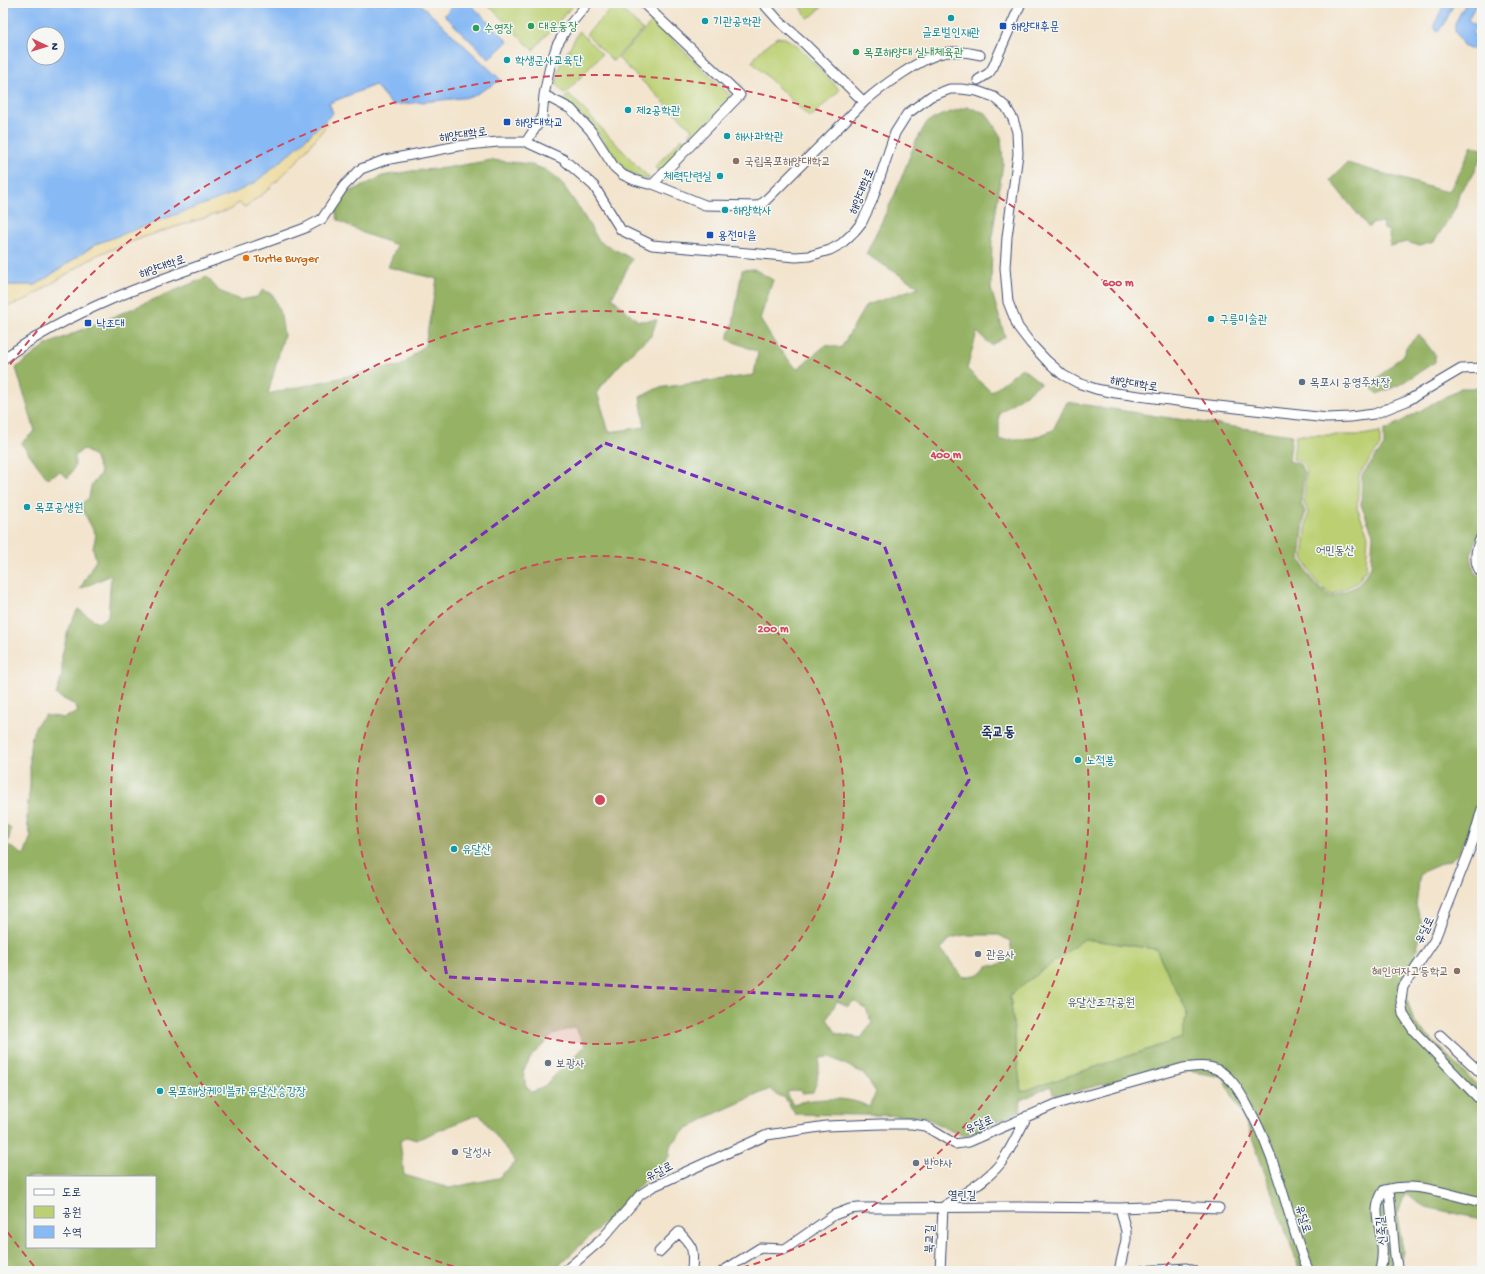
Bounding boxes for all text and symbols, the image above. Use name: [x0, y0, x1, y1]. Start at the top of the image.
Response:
marker: 글로벌인재관: [946, 13, 956, 23]
marker: 기관공학관: [700, 16, 710, 26]
place label: 기관공학관: [713, 16, 762, 30]
place label: 해양대후문: [1011, 20, 1059, 35]
marker: 대운동장: [526, 21, 536, 31]
place label: 대운동장: [539, 21, 578, 35]
marker: 해양대후문: [998, 21, 1008, 31]
place label: 수영장: [484, 22, 513, 37]
marker: 수영장: [471, 23, 481, 33]
north arrow: [26, 26, 66, 66]
place label: 글로벌인재관: [922, 26, 980, 41]
text: N: [48, 43, 60, 51]
marker: 목포해양대 실내체육관: [851, 47, 861, 57]
place label: 목포해양대 실내체육관: [864, 47, 964, 61]
marker: 학생군사교육단: [502, 55, 512, 65]
place label: 학생군사교육단: [515, 55, 583, 69]
marker: 제2공학관: [623, 105, 633, 115]
place label: 제2공학관: [636, 105, 681, 119]
marker: 해양대학교: [502, 117, 512, 127]
place label: 해양대학교: [515, 117, 563, 131]
street label: 해양대학로: [438, 126, 488, 146]
marker: 해사과학관: [722, 131, 732, 141]
place label: 해사과학관: [735, 131, 784, 145]
marker: 국립목포해양대학교: [731, 156, 741, 166]
place label: 국립목포해양대학교: [744, 156, 831, 170]
street label: 해양대학로: [847, 167, 878, 217]
place label: 체력단련실: [664, 171, 712, 185]
marker: 체력단련실: [715, 171, 725, 181]
marker: 해양학사: [720, 205, 730, 215]
place label: 해양학사: [733, 205, 772, 219]
marker: 용전마을: [705, 230, 715, 240]
place label: 용전마을: [718, 230, 757, 244]
street label: 해양대학로: [138, 253, 188, 282]
marker: Turtle Burger: [241, 253, 251, 263]
place label: Turtle Burger: [253, 253, 320, 267]
text: 600 m: [1102, 277, 1134, 291]
place label: 구릉미술관: [1219, 313, 1268, 328]
marker: 구릉미술관: [1206, 314, 1216, 324]
marker: 낙조대: [83, 318, 93, 328]
place label: 낙조대: [96, 318, 125, 332]
street label: 해양대학로: [1109, 374, 1159, 396]
marker: 목포시 공영주차장: [1297, 377, 1307, 387]
place label: 목포시 공영주차장: [1310, 377, 1390, 391]
text: 400 m: [930, 449, 962, 463]
marker: 목포공생원: [22, 502, 32, 512]
place label: 목포공생원: [35, 502, 83, 516]
park label: 어민동산: [1316, 545, 1355, 559]
text: 200 m: [758, 623, 789, 637]
district label: 죽교동: [981, 725, 1015, 742]
marker: 노적봉: [1073, 755, 1083, 765]
place label: 노적봉: [1086, 755, 1115, 769]
centre of rings: [593, 793, 607, 807]
place label: 유달산: [462, 843, 491, 858]
marker: 유달산: [449, 844, 459, 854]
street label: 유달로: [1412, 914, 1438, 947]
marker: 관음사: [973, 949, 983, 959]
place label: 관음사: [986, 949, 1015, 963]
place label: 혜인여자고등학교: [1372, 966, 1449, 980]
marker: 혜인여자고등학교: [1452, 966, 1462, 976]
park label: 유달산조각공원: [1067, 996, 1135, 1011]
marker: 보광사: [543, 1058, 553, 1068]
place label: 보광사: [556, 1058, 585, 1072]
place label: 목포해상케이블카 유달산승강장: [168, 1085, 306, 1100]
marker: 목포해상케이블카 유달산승강장: [155, 1086, 165, 1096]
street label: 유달로: [963, 1113, 996, 1138]
place label: 달성사: [463, 1146, 492, 1161]
marker: 달성사: [450, 1147, 460, 1157]
marker: 반야사: [911, 1158, 921, 1168]
place label: 반야사: [924, 1158, 953, 1172]
street label: 유달로: [643, 1159, 676, 1185]
legend: [26, 1176, 156, 1248]
text: 도로: [62, 1187, 81, 1201]
street label: 열린길: [948, 1189, 977, 1204]
street label: 유달로: [1291, 1203, 1314, 1235]
text: 공원: [62, 1207, 81, 1221]
street label: 신죽길: [1375, 1215, 1391, 1246]
street label: 북교길: [923, 1224, 939, 1254]
text: 수역: [62, 1226, 82, 1241]

